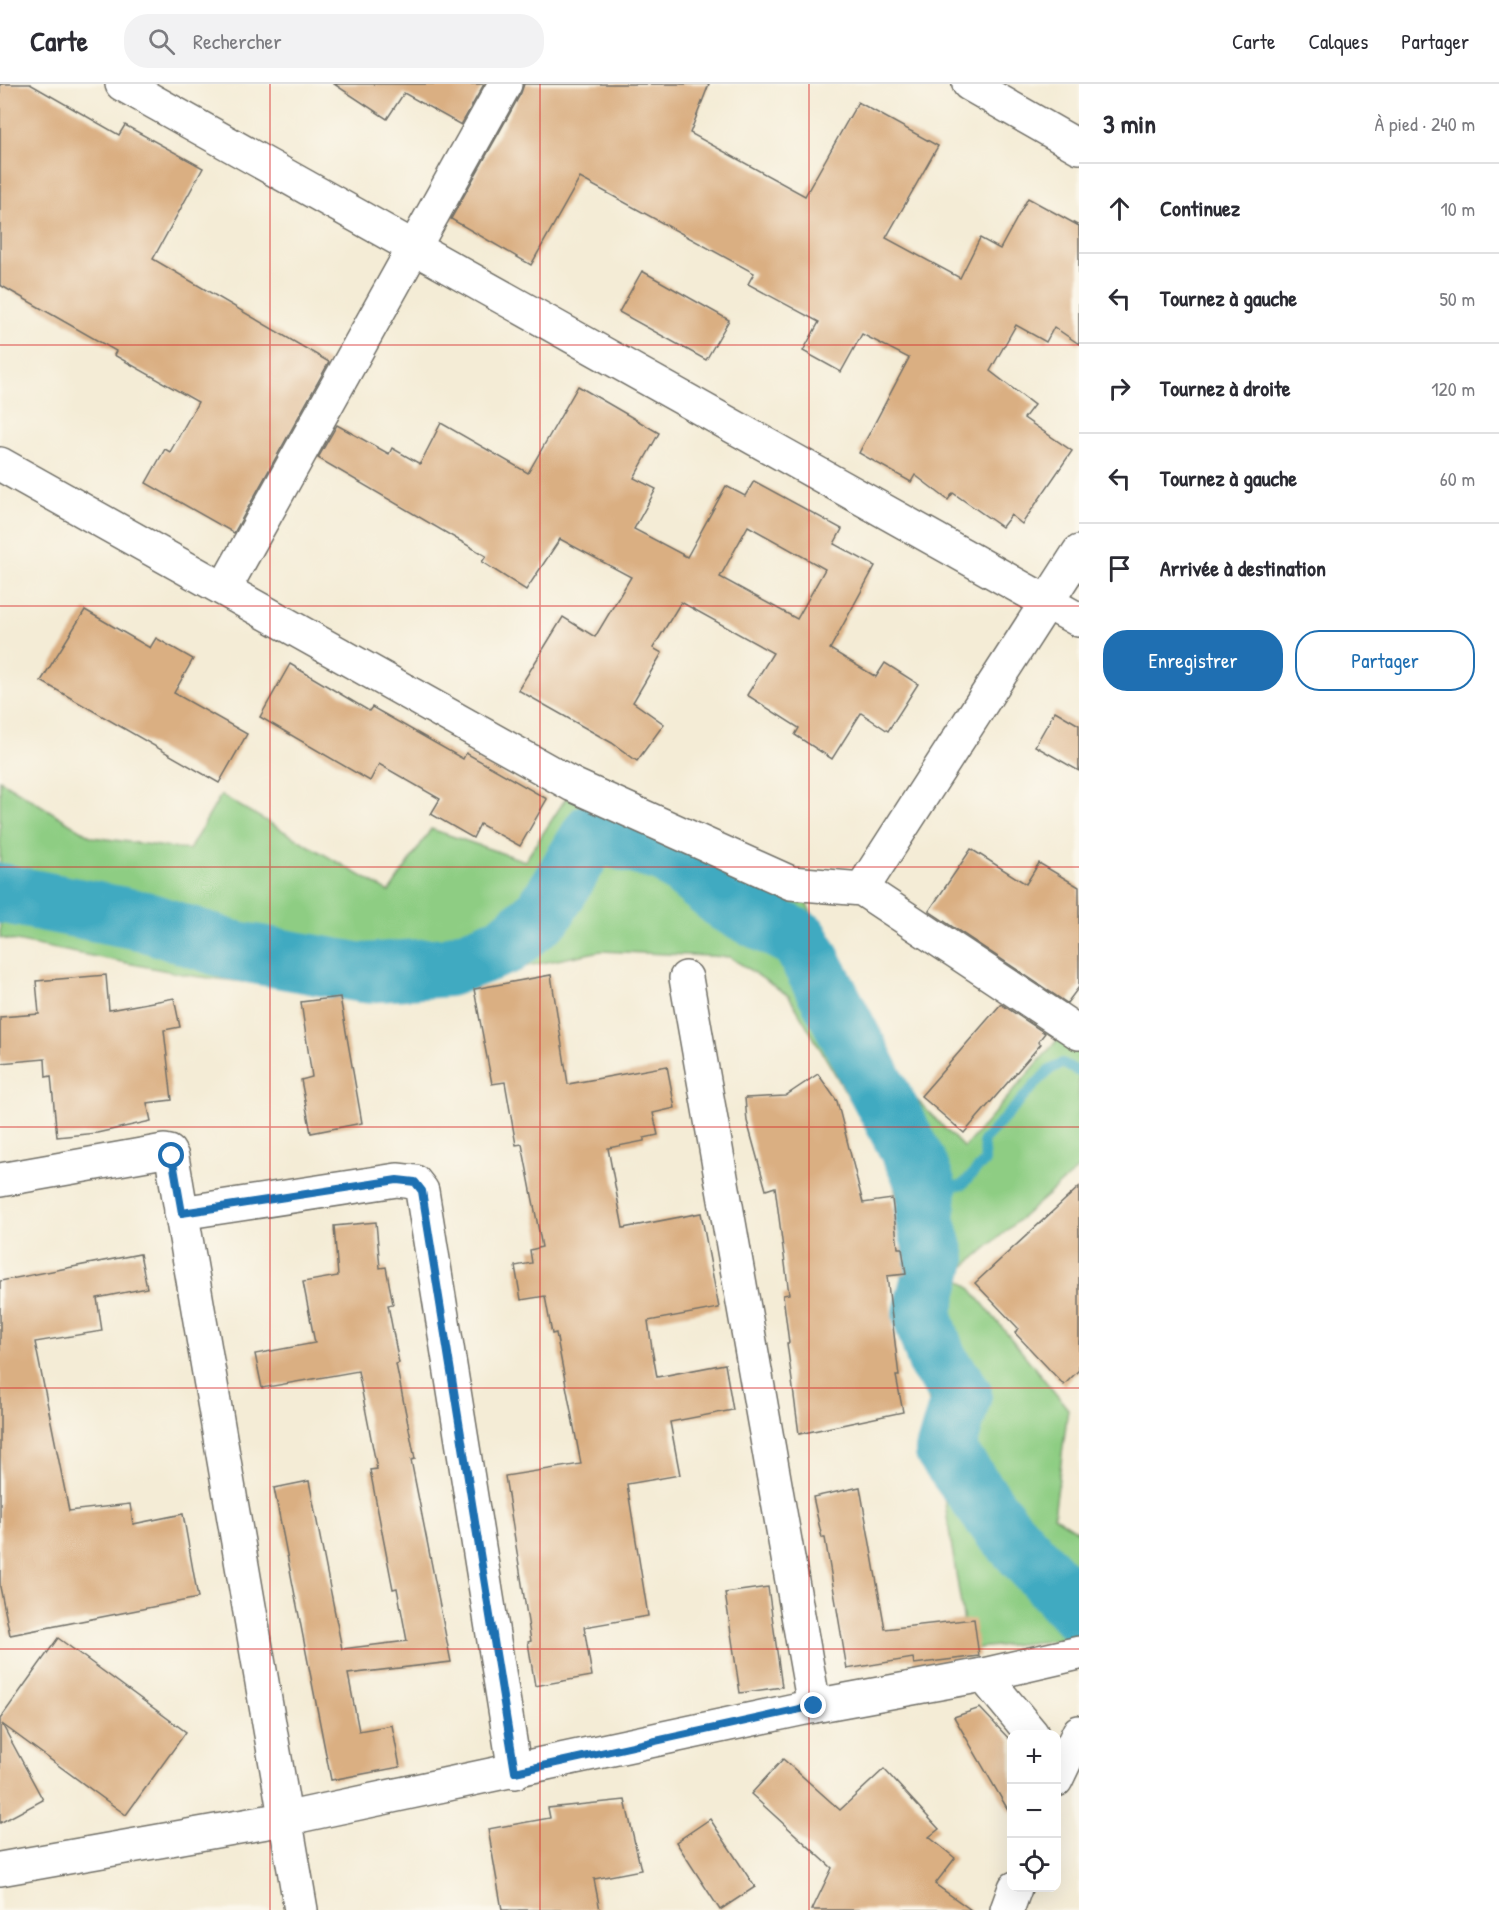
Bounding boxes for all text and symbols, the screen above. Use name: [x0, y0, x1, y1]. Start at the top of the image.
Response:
search box: [124, 14, 544, 68]
text: Carte: [30, 22, 88, 60]
icon: search: [145, 25, 178, 58]
text: Rechercher: [193, 26, 282, 56]
text: Carte: [1232, 27, 1275, 56]
text: Calques: [1308, 27, 1368, 56]
text: Partager: [1401, 27, 1469, 56]
text: 3 min: [1103, 106, 1156, 141]
text: À pied · 240 m: [1375, 110, 1475, 137]
icon: ahead: [1103, 192, 1136, 225]
text: Continuez: [1160, 193, 1240, 223]
text: 10 m: [1441, 195, 1475, 222]
icon: left: [1103, 282, 1136, 315]
text: Tournez à gauche: [1160, 283, 1297, 313]
text: 50 m: [1439, 285, 1475, 312]
icon: right: [1103, 372, 1136, 405]
text: Tournez à droite: [1160, 373, 1290, 403]
text: 120 m: [1431, 375, 1475, 402]
icon: left: [1103, 462, 1136, 495]
text: Tournez à gauche: [1160, 463, 1297, 493]
text: 60 m: [1440, 465, 1475, 492]
icon: arrive: [1103, 552, 1136, 585]
text: Arrivée à destination: [1160, 553, 1326, 583]
button: Enregistrer: [1103, 630, 1283, 691]
button: Partager: [1295, 630, 1475, 691]
route start: [158, 1142, 184, 1168]
route end: [800, 1692, 826, 1718]
map controls: [1007, 1730, 1061, 1892]
button: +: [1007, 1730, 1061, 1784]
button: −: [1007, 1784, 1061, 1838]
button: locate: [1007, 1838, 1061, 1892]

